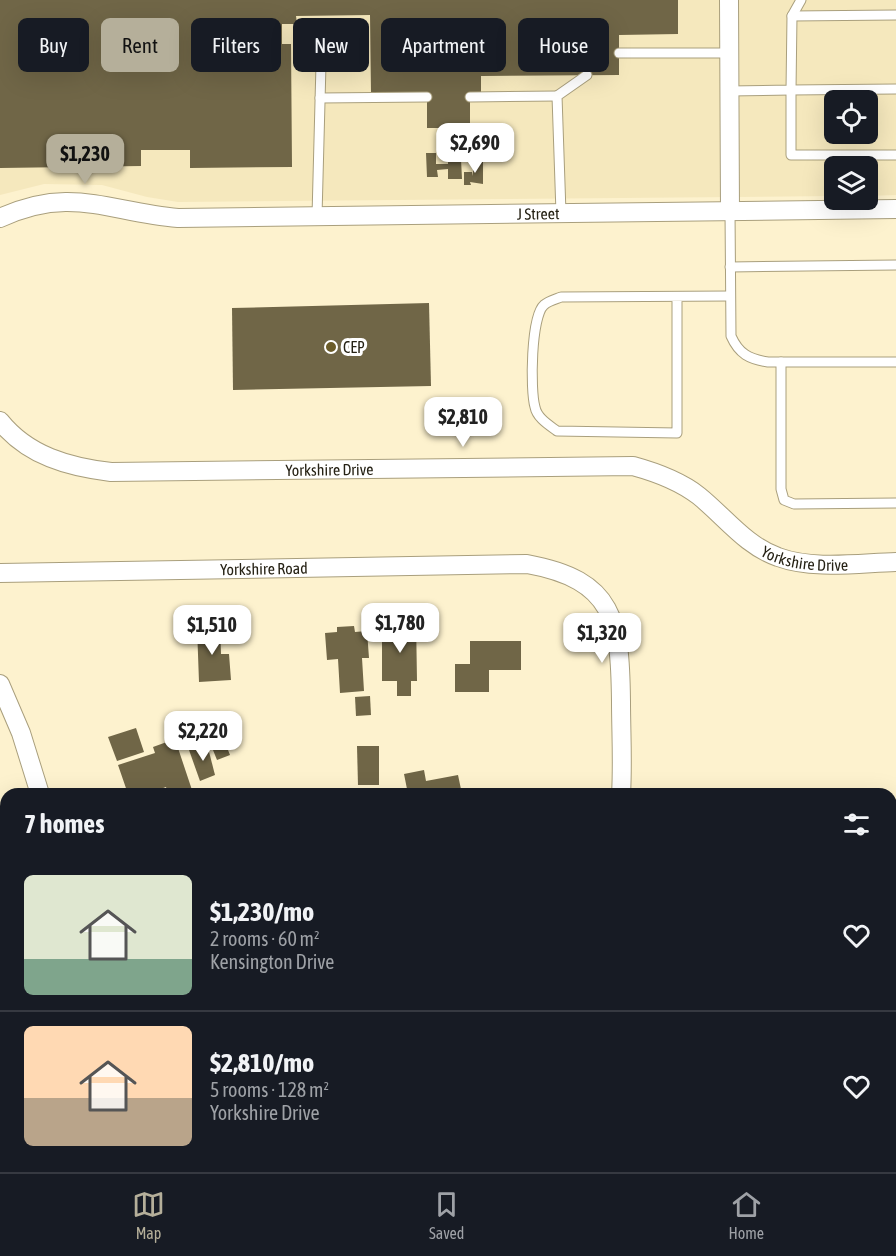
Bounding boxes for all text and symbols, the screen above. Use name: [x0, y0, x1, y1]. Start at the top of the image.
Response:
chip: Buy: [18, 18, 89, 72]
chip: Rent: [101, 18, 179, 72]
chip: Filters: [191, 18, 281, 72]
chip: New: [293, 18, 369, 72]
chip: Apartment: [381, 18, 506, 72]
chip: House: [518, 18, 609, 72]
map controls: [824, 90, 878, 210]
button: locate: [824, 90, 878, 144]
pin: $2,690: [426, 123, 524, 174]
text: $2,690: [450, 131, 500, 154]
pin: $1,230: [36, 134, 134, 185]
text: $1,230: [60, 142, 110, 165]
button: layers: [824, 156, 878, 210]
street label: J Street: [517, 204, 560, 223]
place label: CEP: [343, 338, 365, 356]
marker: CEP: [324, 340, 338, 354]
pin: $2,810: [414, 397, 512, 448]
text: $2,810: [438, 405, 488, 428]
street label: Yorkshire Drive: [285, 460, 374, 479]
street label: Yorkshire Drive: [758, 542, 848, 574]
street label: Yorkshire Road: [220, 559, 308, 578]
pin: $1,780: [351, 603, 449, 654]
pin: $1,510: [163, 605, 261, 656]
text: $1,780: [375, 611, 425, 634]
text: $1,510: [187, 613, 237, 636]
pin: $1,320: [553, 613, 651, 664]
text: $1,320: [577, 621, 627, 644]
pin: $2,220: [154, 711, 252, 762]
text: $2,220: [178, 719, 228, 742]
icon: filters: [840, 808, 873, 841]
text: 7 homes: [24, 809, 104, 839]
text: $1,230/mo: [210, 897, 314, 927]
icon: home: [72, 899, 144, 971]
icon: heart: [840, 919, 873, 952]
text: 2 rooms · 60 m²: [210, 927, 320, 950]
text: Kensington Drive: [210, 950, 334, 973]
text: $2,810/mo: [210, 1048, 314, 1078]
icon: home: [72, 1050, 144, 1122]
icon: heart: [840, 1070, 873, 1103]
text: 5 rooms · 128 m²: [210, 1078, 329, 1101]
text: Yorkshire Drive: [210, 1101, 320, 1124]
tab: Map: [132, 1188, 165, 1242]
tab: Saved: [429, 1188, 464, 1242]
tab: Home: [728, 1188, 764, 1242]

